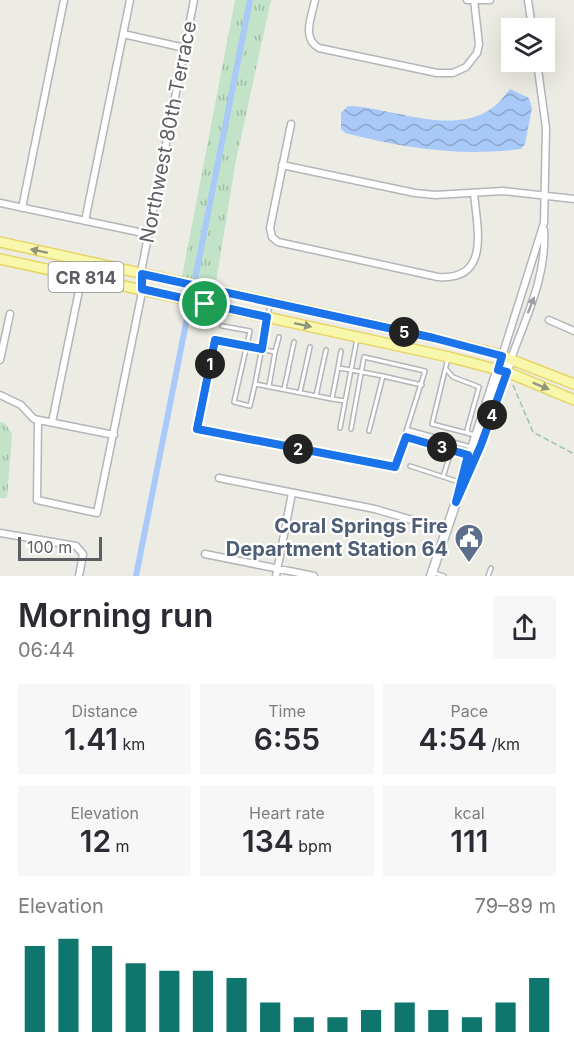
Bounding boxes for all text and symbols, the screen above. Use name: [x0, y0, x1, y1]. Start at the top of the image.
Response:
map controls: [501, 18, 555, 72]
button: layers: [501, 18, 555, 72]
street label: Northwest 80th Terrace: [135, 19, 201, 245]
one-way arrow: [30, 245, 48, 255]
road number: CR 814: [48, 262, 124, 292]
pin: [179, 278, 230, 329]
icon: arrive: [188, 287, 221, 320]
one-way arrow: [527, 295, 537, 313]
pin: 5: [389, 317, 419, 347]
one-way arrow: [294, 321, 313, 330]
text: 5: [399, 322, 409, 342]
pin: 1: [195, 349, 225, 379]
text: 1: [207, 354, 213, 374]
one-way arrow: [532, 381, 550, 391]
pin: 4: [477, 400, 507, 430]
text: 4: [487, 405, 497, 425]
pin: 3: [427, 432, 457, 462]
pin: 2: [283, 434, 313, 464]
text: 3: [437, 437, 447, 457]
text: 2: [293, 439, 303, 459]
place label: Coral Springs Fire Department Station 64: [226, 514, 448, 561]
public building icon: Coral Springs Fire Department Station 64: [453, 522, 485, 564]
scale bar: [18, 534, 102, 562]
text: 100 m: [27, 537, 72, 557]
text: Morning run: [18, 595, 213, 635]
button: share: [493, 596, 556, 659]
text: 06:44: [18, 638, 75, 662]
text: Distance: [72, 701, 138, 721]
text: Time: [268, 701, 306, 721]
text: Pace: [450, 701, 488, 721]
text: 1.41: [64, 721, 118, 757]
text: 6:55: [254, 721, 320, 757]
text: 4:54: [419, 721, 487, 757]
text: km: [118, 734, 145, 754]
text: /km: [487, 734, 520, 754]
text: Elevation: [70, 803, 139, 823]
text: Heart rate: [249, 803, 325, 823]
text: kcal: [454, 803, 485, 823]
text: 12: [80, 823, 111, 859]
text: 134: [242, 823, 294, 859]
text: 111: [450, 823, 488, 859]
text: m: [111, 836, 130, 856]
text: bpm: [294, 836, 332, 856]
text: Elevation: [18, 894, 104, 918]
text: 79–89 m: [475, 894, 556, 918]

